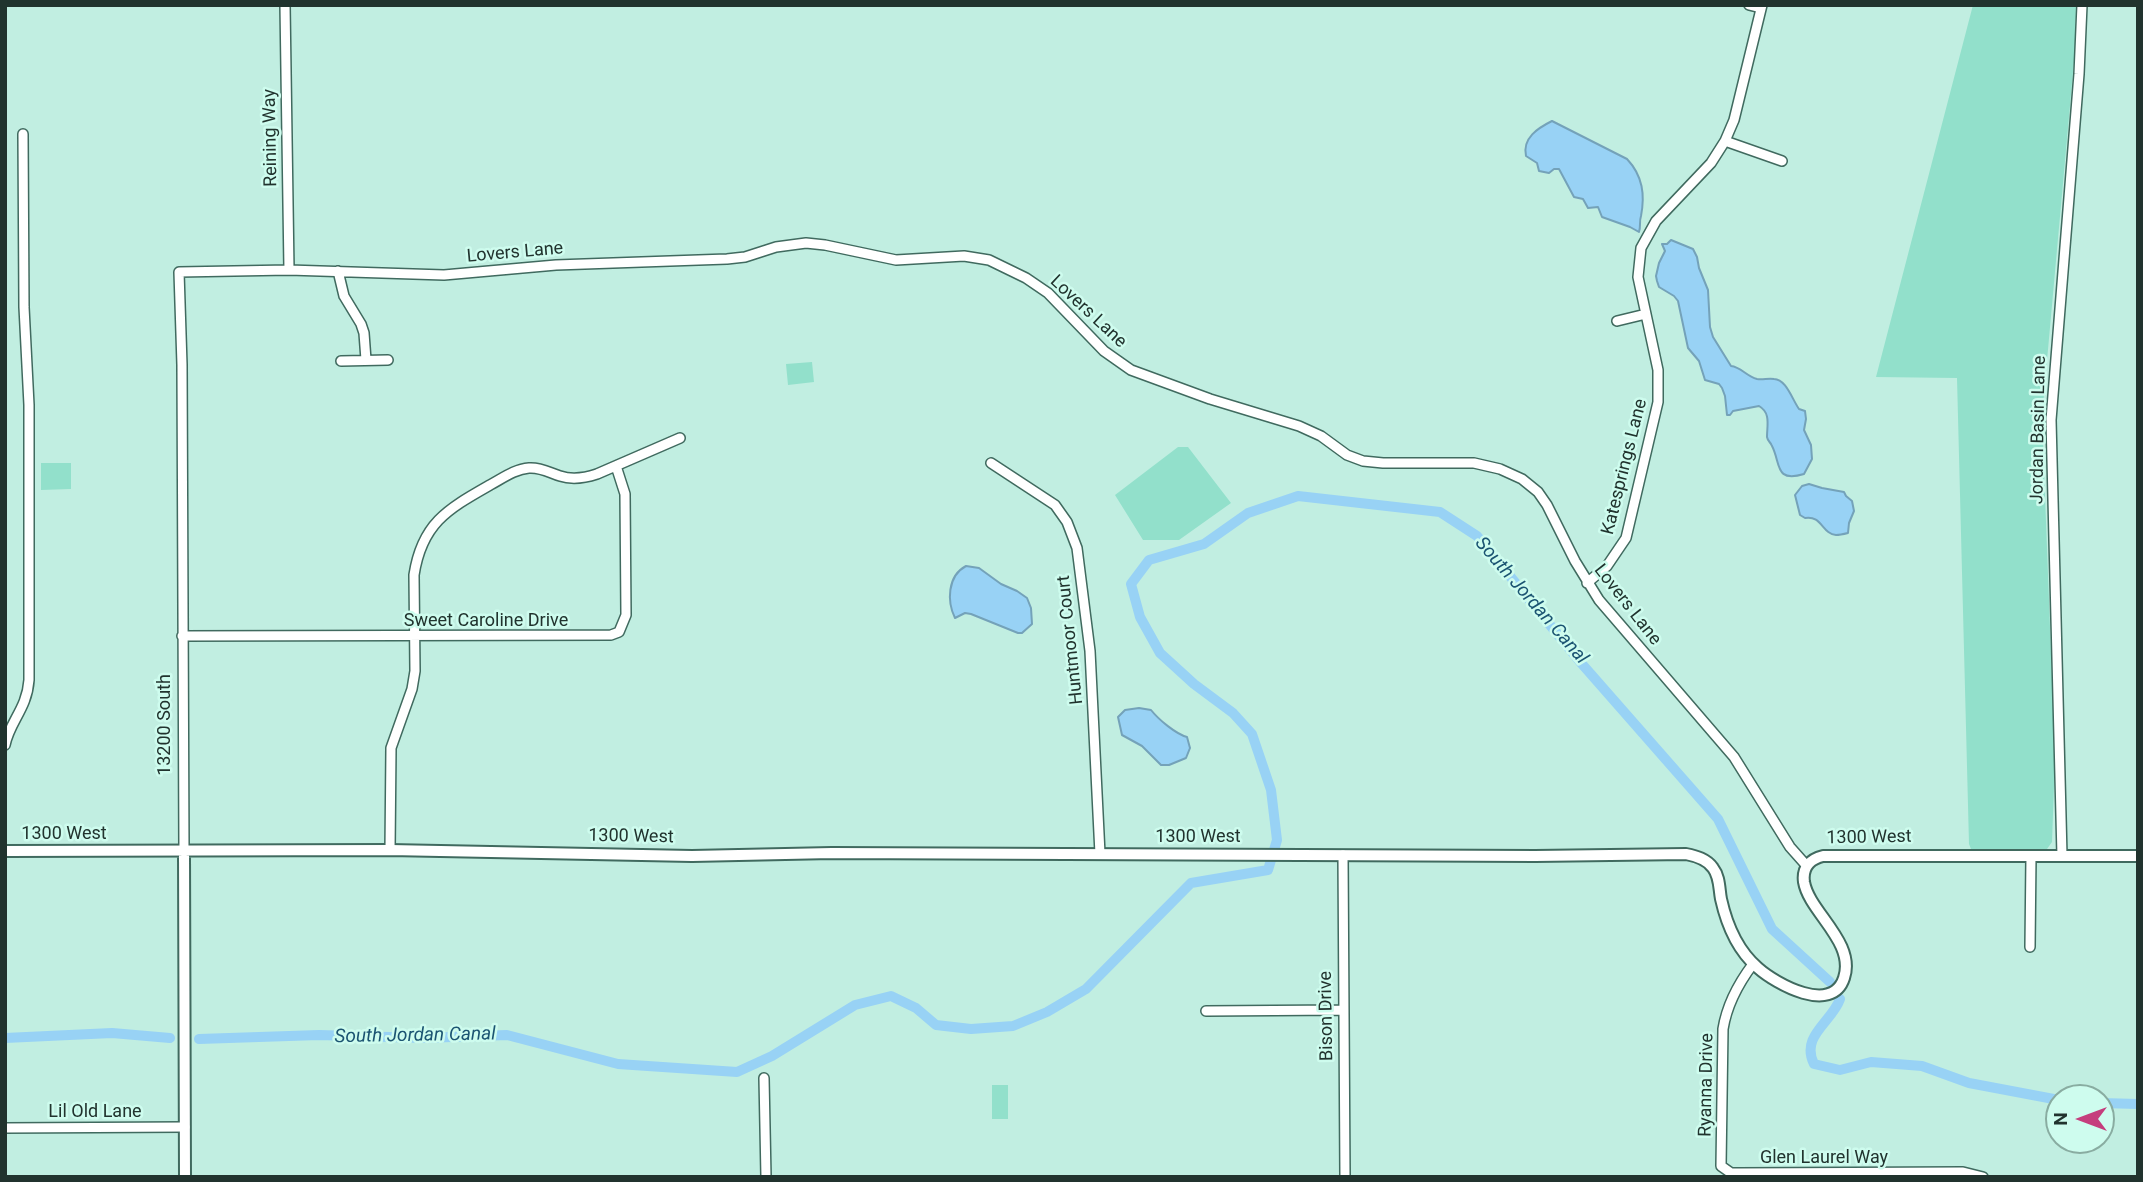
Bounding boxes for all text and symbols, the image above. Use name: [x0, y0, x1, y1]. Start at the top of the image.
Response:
street label: Reining Way: [259, 89, 283, 187]
street label: Lovers Lane: [466, 238, 564, 268]
street label: Lovers Lane: [1045, 271, 1131, 353]
street label: Jordan Basin Lane: [2027, 356, 2051, 504]
street label: Katesprings Lane: [1598, 397, 1652, 537]
water label: South Jordan Canal: [1470, 533, 1592, 669]
street label: Lovers Lane: [1589, 560, 1665, 650]
street label: Huntmoor Court: [1053, 574, 1089, 706]
street label: Sweet Caroline Drive: [404, 610, 568, 632]
street label: 13200 South: [154, 674, 176, 776]
street label: 1300 West: [21, 823, 107, 845]
street label: 1300 West: [588, 825, 674, 849]
street label: 1300 West: [1155, 826, 1241, 848]
street label: 1300 West: [1826, 826, 1912, 850]
street label: Bison Drive: [1315, 971, 1339, 1061]
water label: South Jordan Canal: [334, 1023, 496, 1049]
street label: Ryanna Drive: [1695, 1033, 1719, 1137]
north arrow: [2045, 1084, 2115, 1154]
street label: Lil Old Lane: [48, 1101, 142, 1123]
text: N: [2049, 1112, 2072, 1126]
street label: Glen Laurel Way: [1760, 1147, 1888, 1169]

